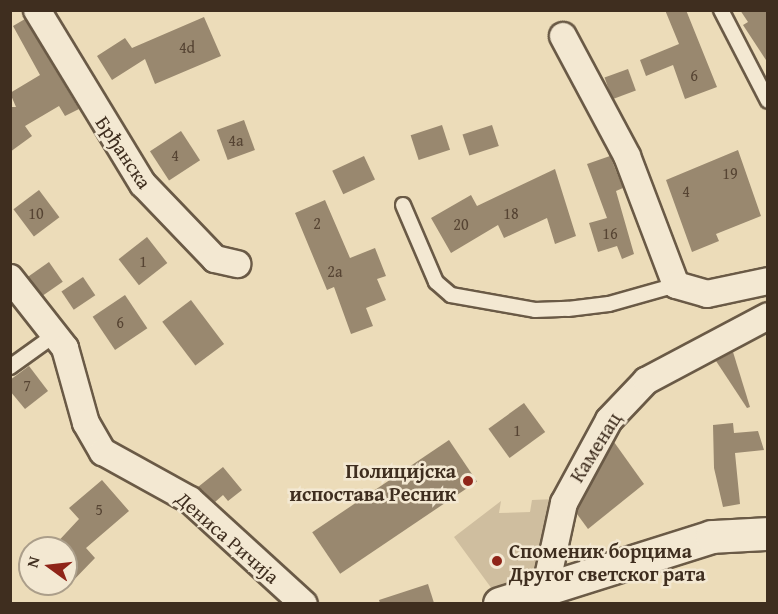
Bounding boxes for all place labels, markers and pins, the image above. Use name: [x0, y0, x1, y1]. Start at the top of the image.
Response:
place label: Полицијска испостава Ресник: [289, 458, 456, 505]
marker: Полицијска испостава Ресник: [461, 474, 475, 488]
place label: Споменик борцима Другог светског рата: [509, 538, 705, 585]
marker: Споменик борцима Другог светског рата: [490, 554, 504, 568]

